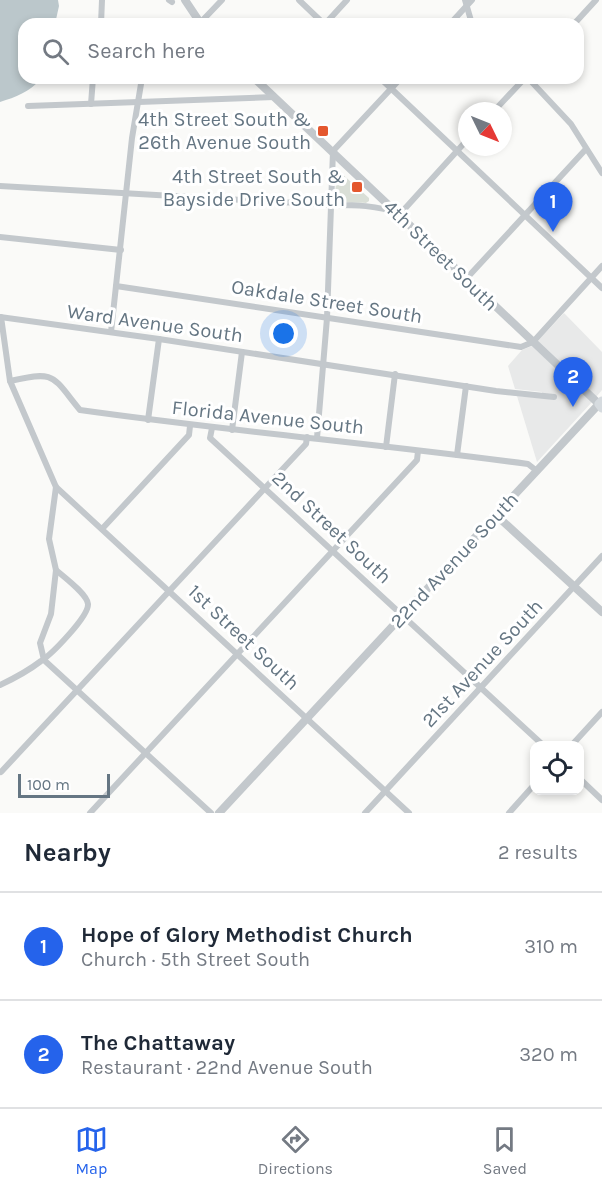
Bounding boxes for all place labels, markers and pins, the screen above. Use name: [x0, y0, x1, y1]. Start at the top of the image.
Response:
place label: 4th Street South & 26th Avenue South: [138, 108, 311, 154]
marker: 4th Street South & 26th Avenue South: [316, 124, 330, 138]
place label: 4th Street South & Bayside Drive South: [163, 165, 345, 211]
marker: 4th Street South & Bayside Drive South: [350, 180, 364, 194]
pin: 1: [534, 182, 572, 232]
pin: 2: [554, 358, 592, 407]

